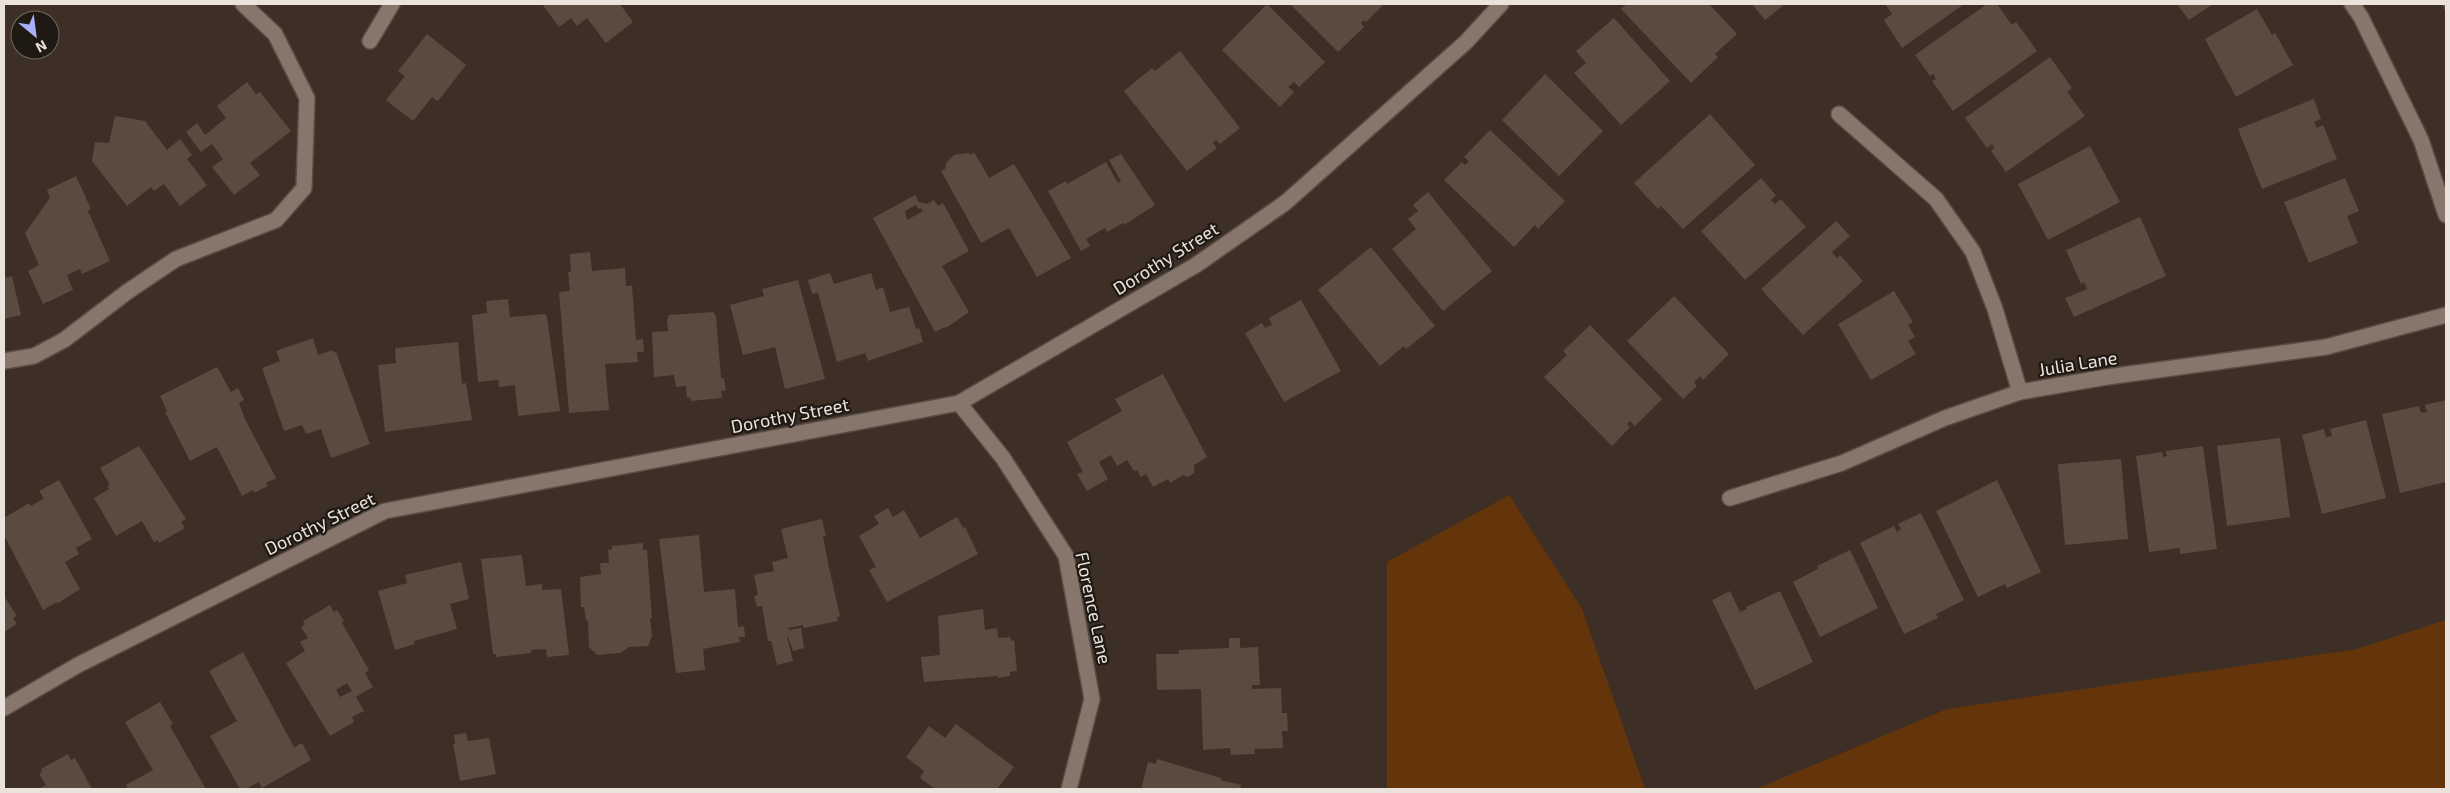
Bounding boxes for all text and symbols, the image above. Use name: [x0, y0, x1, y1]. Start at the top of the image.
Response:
north arrow: [10, 10, 60, 60]
text: N: [33, 37, 50, 57]
street label: Dorothy Street: [1109, 217, 1222, 299]
street label: Julia Lane: [2037, 346, 2119, 380]
street label: Dorothy Street: [729, 393, 851, 437]
street label: Dorothy Street: [261, 487, 378, 559]
street label: Florence Lane: [1071, 550, 1117, 666]

